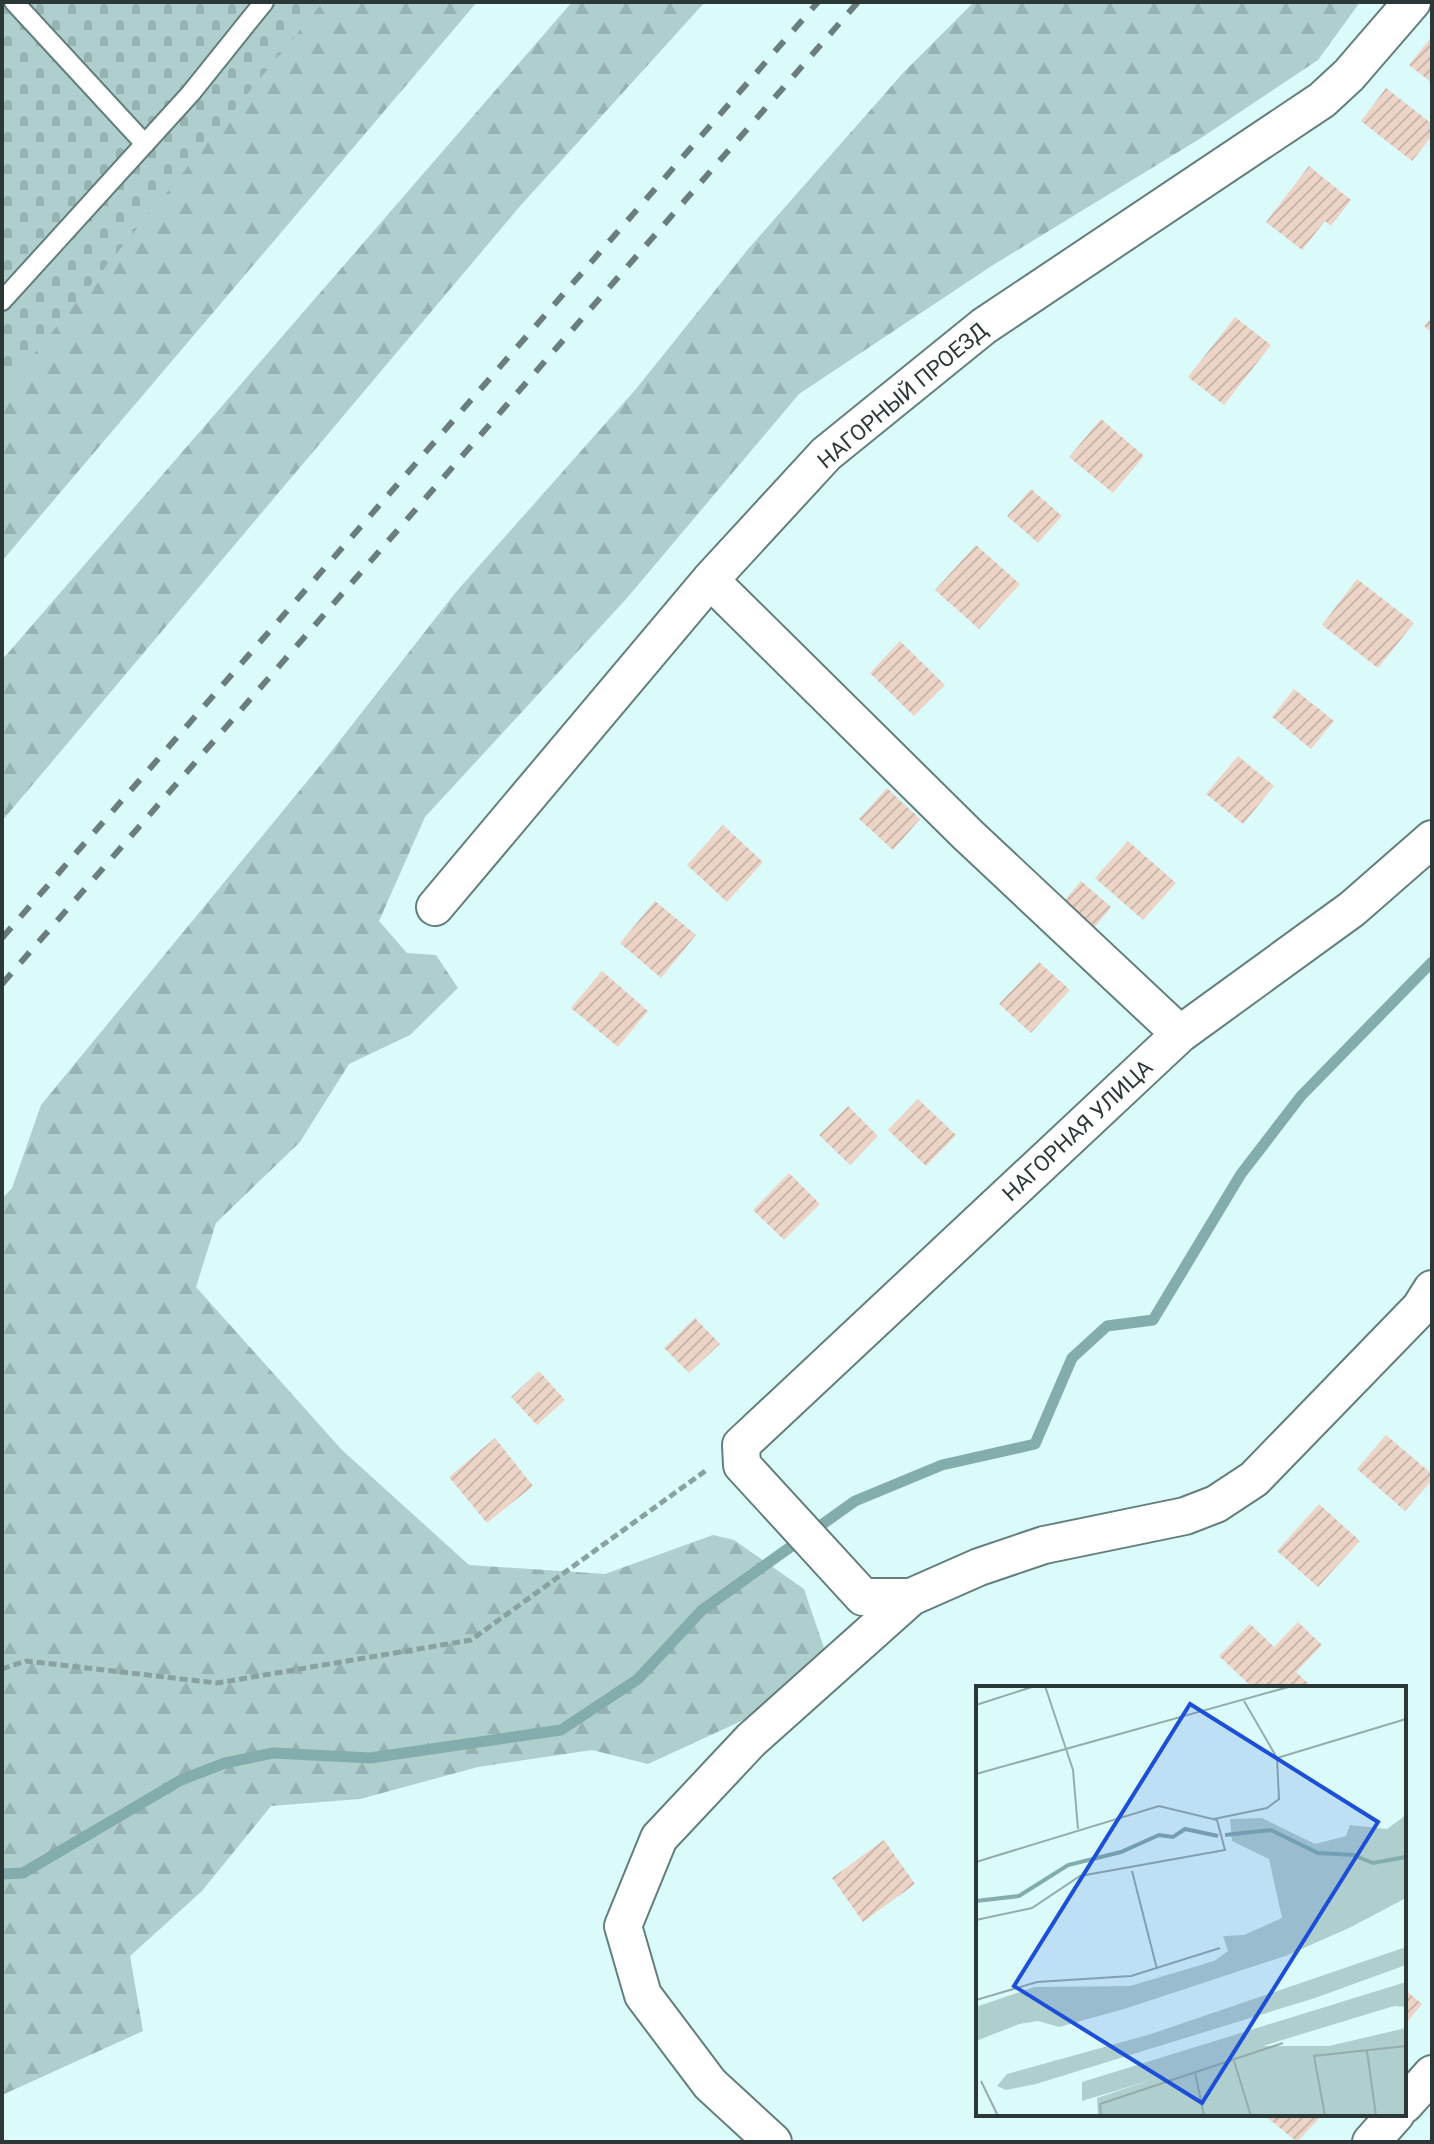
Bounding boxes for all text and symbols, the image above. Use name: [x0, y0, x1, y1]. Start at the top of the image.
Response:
street label: НАГОРНЫЙ ПРОЕЗД: [813, 317, 992, 474]
street label: НАГОРНАЯ УЛИЦА: [997, 1054, 1158, 1206]
inset map: [976, 1686, 1406, 2116]

